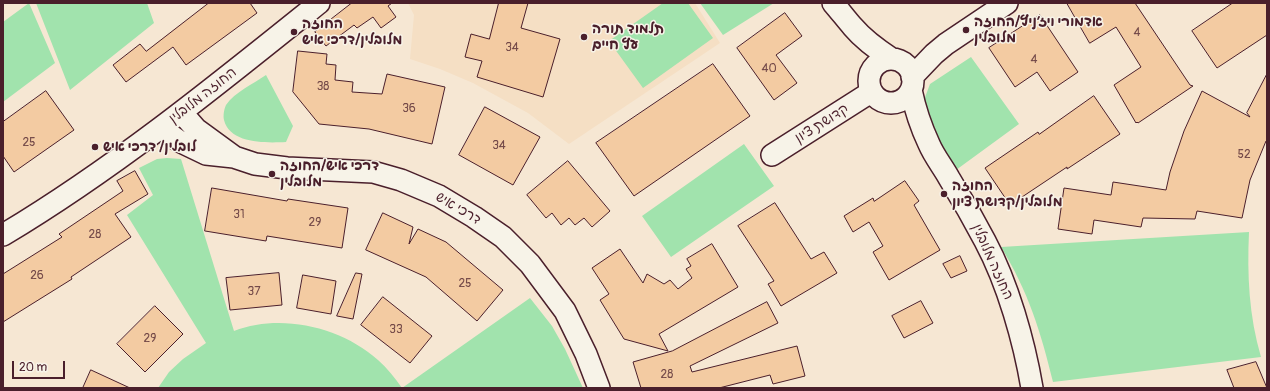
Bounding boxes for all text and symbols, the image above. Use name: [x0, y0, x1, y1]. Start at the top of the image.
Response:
place label: אדמורי ויז׳ניץ/החוזה מלובלין: [974, 14, 1103, 46]
place label: החוזה מלובלין/דרכי איש: [302, 16, 402, 48]
place label: תלמוד תורה עץ חיים: [592, 21, 664, 54]
marker: אדמורי ויז׳ניץ/החוזה מלובלין: [961, 25, 971, 35]
house number: 4: [1134, 26, 1140, 40]
marker: החוזה מלובלין/דרכי איש: [289, 27, 299, 37]
marker: תלמוד תורה עץ חיים: [579, 32, 589, 42]
house number: 34: [505, 41, 519, 55]
house number: 4: [1031, 53, 1037, 67]
house number: 40: [761, 62, 777, 76]
street label: החוזה מלובלין: [166, 64, 240, 128]
house number: 38: [317, 80, 329, 94]
street label: קדושת ציון: [792, 101, 852, 147]
house number: 36: [402, 102, 416, 116]
house number: 25: [22, 136, 36, 150]
place label: לובלין/ דרכי איש: [103, 139, 197, 155]
house number: 34: [492, 139, 506, 153]
marker: לובלין/ דרכי איש: [90, 142, 100, 152]
house number: 52: [1237, 148, 1251, 162]
place label: דרכי איש/החוזה מלובלין: [280, 158, 379, 190]
marker: דרכי איש/החוזה מלובלין: [267, 169, 277, 179]
place label: החוזה מלובלין/קדושת ציון: [952, 178, 1063, 210]
street label: דרכי איש: [432, 189, 484, 229]
marker: החוזה מלובלין/קדושת ציון: [939, 189, 949, 199]
house number: 31: [233, 208, 245, 222]
house number: 29: [309, 216, 321, 230]
street label: החוזה מלובלין: [968, 221, 1016, 303]
house number: 28: [89, 228, 101, 242]
house number: 26: [30, 269, 44, 283]
house number: 25: [458, 277, 472, 291]
house number: 37: [247, 285, 261, 299]
house number: 33: [389, 323, 403, 337]
house number: 29: [144, 332, 156, 346]
scale bar: [14, 353, 67, 379]
text: 20 m: [19, 360, 47, 375]
house number: 28: [661, 368, 673, 382]

